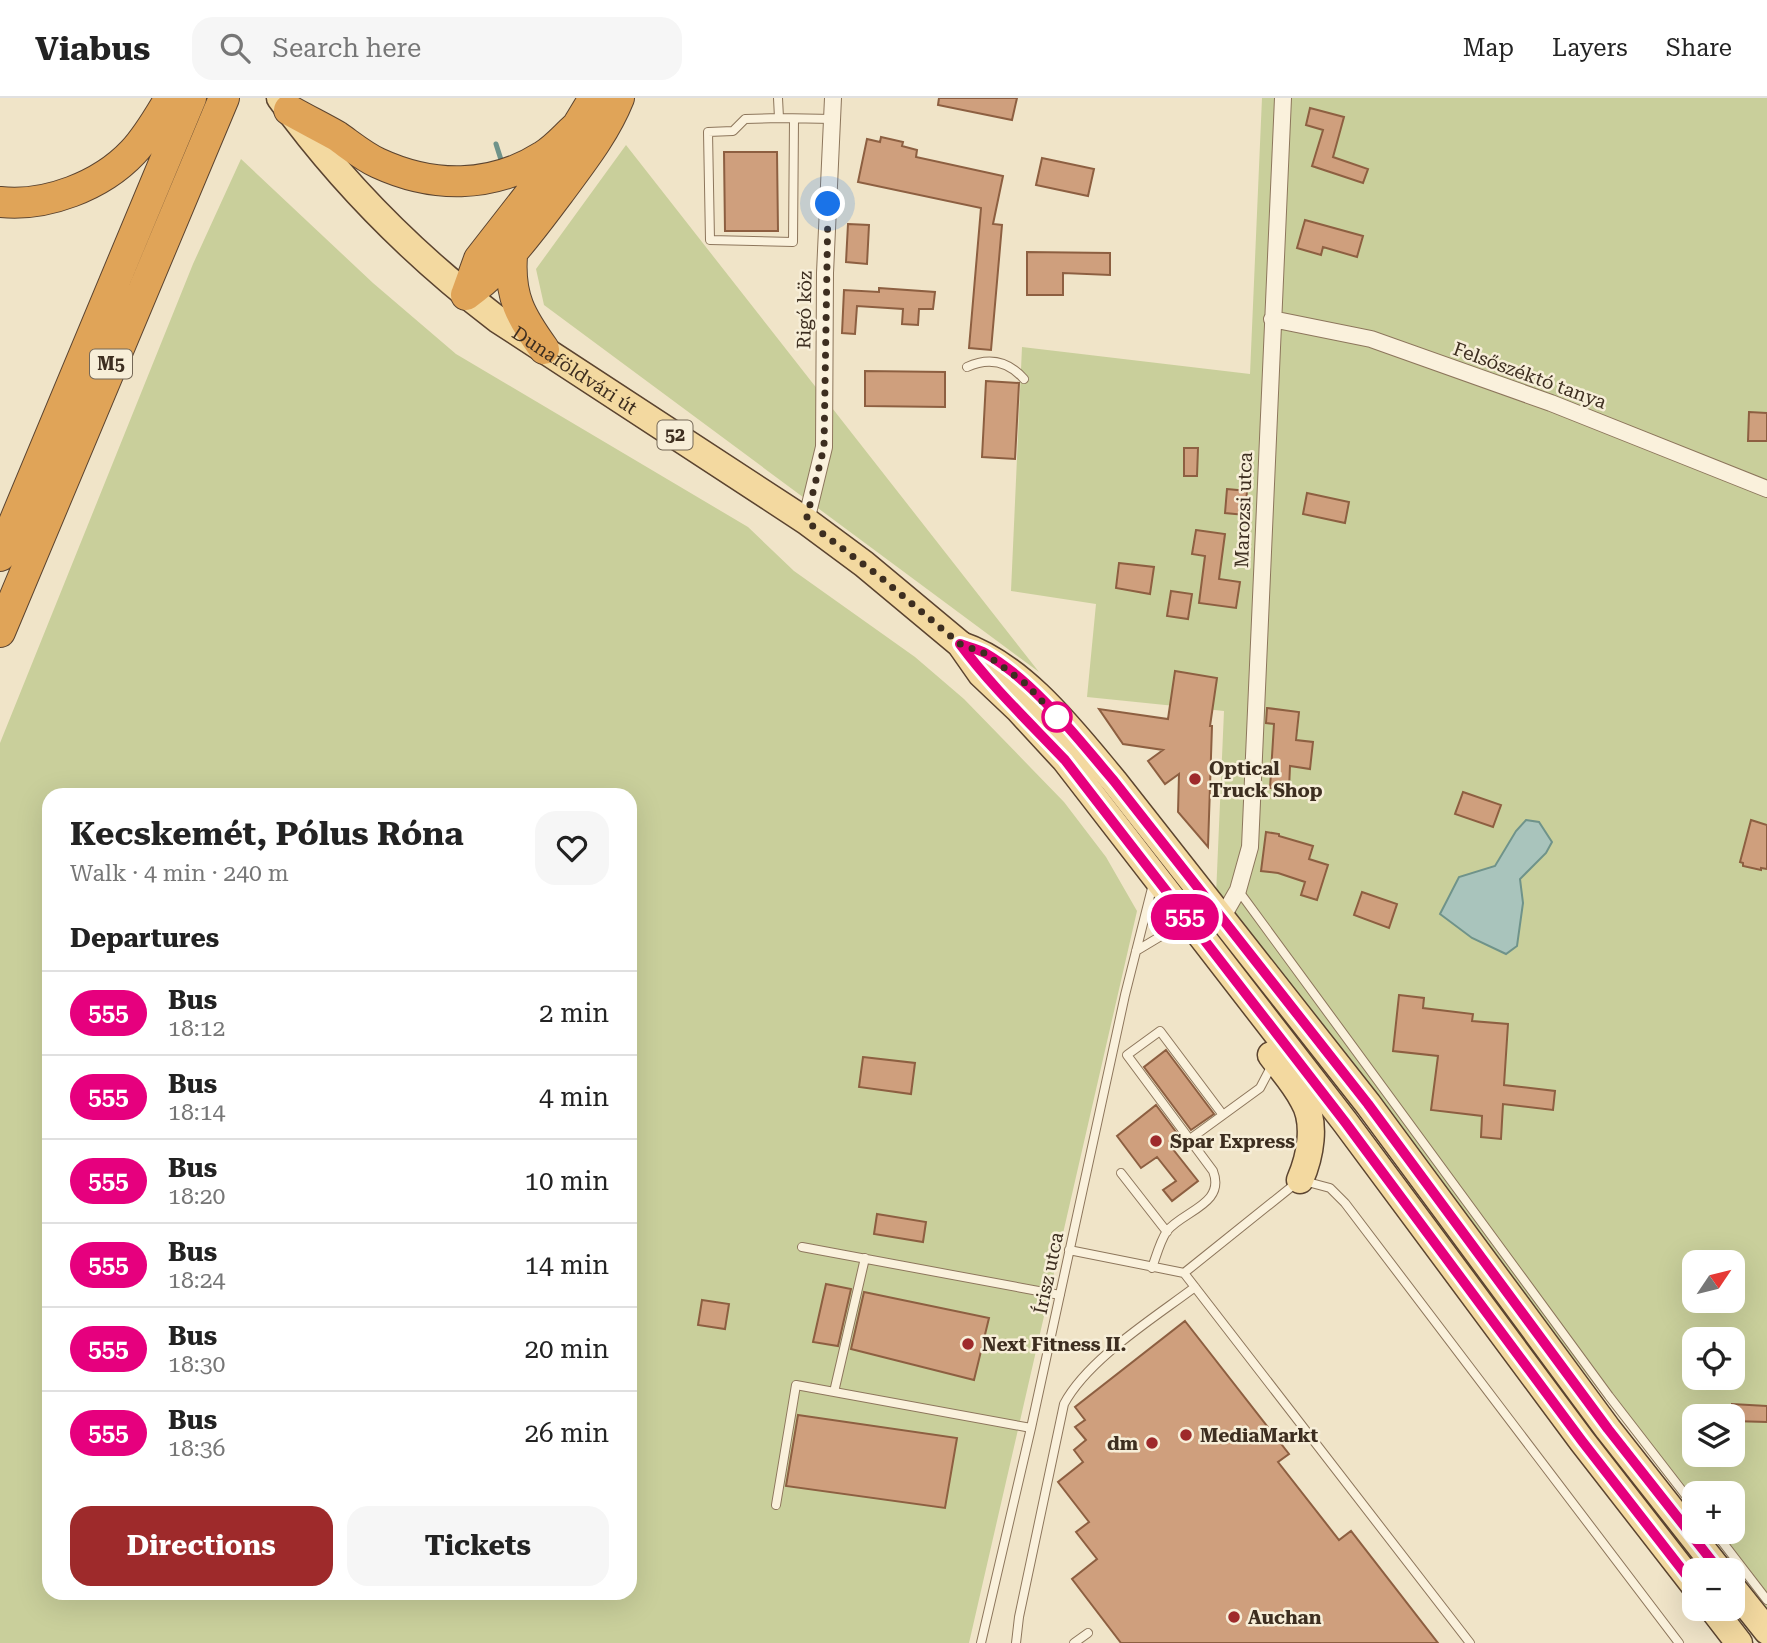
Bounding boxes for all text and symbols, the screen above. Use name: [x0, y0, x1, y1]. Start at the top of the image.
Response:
search box: [192, 17, 682, 80]
text: Viabus: [35, 29, 150, 68]
icon: search: [216, 29, 254, 67]
text: Search here: [272, 33, 421, 63]
text: Map: [1463, 34, 1514, 62]
text: Layers: [1552, 34, 1628, 62]
text: Share: [1666, 34, 1732, 62]
your location: [810, 186, 845, 221]
street label: Rigó köz: [792, 271, 817, 349]
street label: Dunaföldvári út: [508, 321, 642, 420]
street label: Felsőszéktó tanya: [1450, 337, 1610, 414]
road number: M5: [90, 350, 132, 378]
road number: 52: [658, 421, 692, 450]
street label: Marozsi utca: [1230, 451, 1257, 568]
unlabelled marker: [1042, 702, 1072, 732]
place label: Optical Truck Shop: [1209, 757, 1323, 802]
marker: Optical Truck Shop: [1187, 771, 1203, 787]
button: heart: [535, 811, 609, 885]
text: Kecskemét, Pólus Róna: [70, 814, 464, 853]
text: Walk · 4 min · 240 m: [70, 860, 289, 887]
line badge: 555: [1145, 894, 1225, 940]
text: 555: [1165, 903, 1205, 931]
text: Departures: [70, 923, 219, 953]
text: Bus: [168, 985, 217, 1015]
text: 2 min: [539, 998, 609, 1028]
text: 555: [88, 999, 129, 1027]
text: 18:12: [168, 1015, 225, 1042]
text: Bus: [168, 1069, 217, 1099]
text: 4 min: [539, 1082, 609, 1112]
text: 555: [88, 1083, 129, 1111]
text: 18:14: [168, 1099, 225, 1126]
place label: Spar Express: [1170, 1130, 1295, 1153]
marker: Spar Express: [1148, 1133, 1164, 1149]
text: Bus: [168, 1153, 217, 1183]
text: 10 min: [525, 1166, 609, 1196]
text: 555: [88, 1167, 129, 1195]
text: 18:20: [168, 1183, 225, 1210]
street label: Írisz utca: [1029, 1229, 1069, 1316]
text: Bus: [168, 1237, 217, 1267]
text: 14 min: [525, 1250, 609, 1280]
north arrow: [1682, 1250, 1745, 1312]
map controls: [1682, 1250, 1745, 1621]
text: 555: [88, 1251, 129, 1279]
text: 18:24: [168, 1267, 225, 1294]
text: Bus: [168, 1321, 217, 1351]
button: locate: [1682, 1327, 1745, 1390]
place label: Next Fitness II.: [982, 1333, 1126, 1356]
text: 20 min: [525, 1334, 609, 1364]
text: 555: [88, 1335, 129, 1363]
marker: Next Fitness II.: [960, 1336, 976, 1352]
text: 18:30: [168, 1351, 225, 1378]
button: layers: [1682, 1404, 1745, 1467]
text: Bus: [168, 1405, 217, 1435]
text: 26 min: [525, 1418, 609, 1448]
text: 555: [88, 1419, 129, 1447]
place label: MediaMarkt: [1200, 1424, 1319, 1447]
marker: MediaMarkt: [1178, 1427, 1194, 1443]
place label: dm: [1107, 1432, 1139, 1455]
text: 18:36: [168, 1435, 225, 1462]
marker: dm: [1144, 1435, 1160, 1451]
button: +: [1682, 1481, 1745, 1544]
button: Directions: [70, 1506, 333, 1586]
button: Tickets: [347, 1506, 609, 1586]
button: −: [1682, 1558, 1745, 1621]
place label: Auchan: [1248, 1606, 1322, 1629]
marker: Auchan: [1226, 1609, 1242, 1625]

